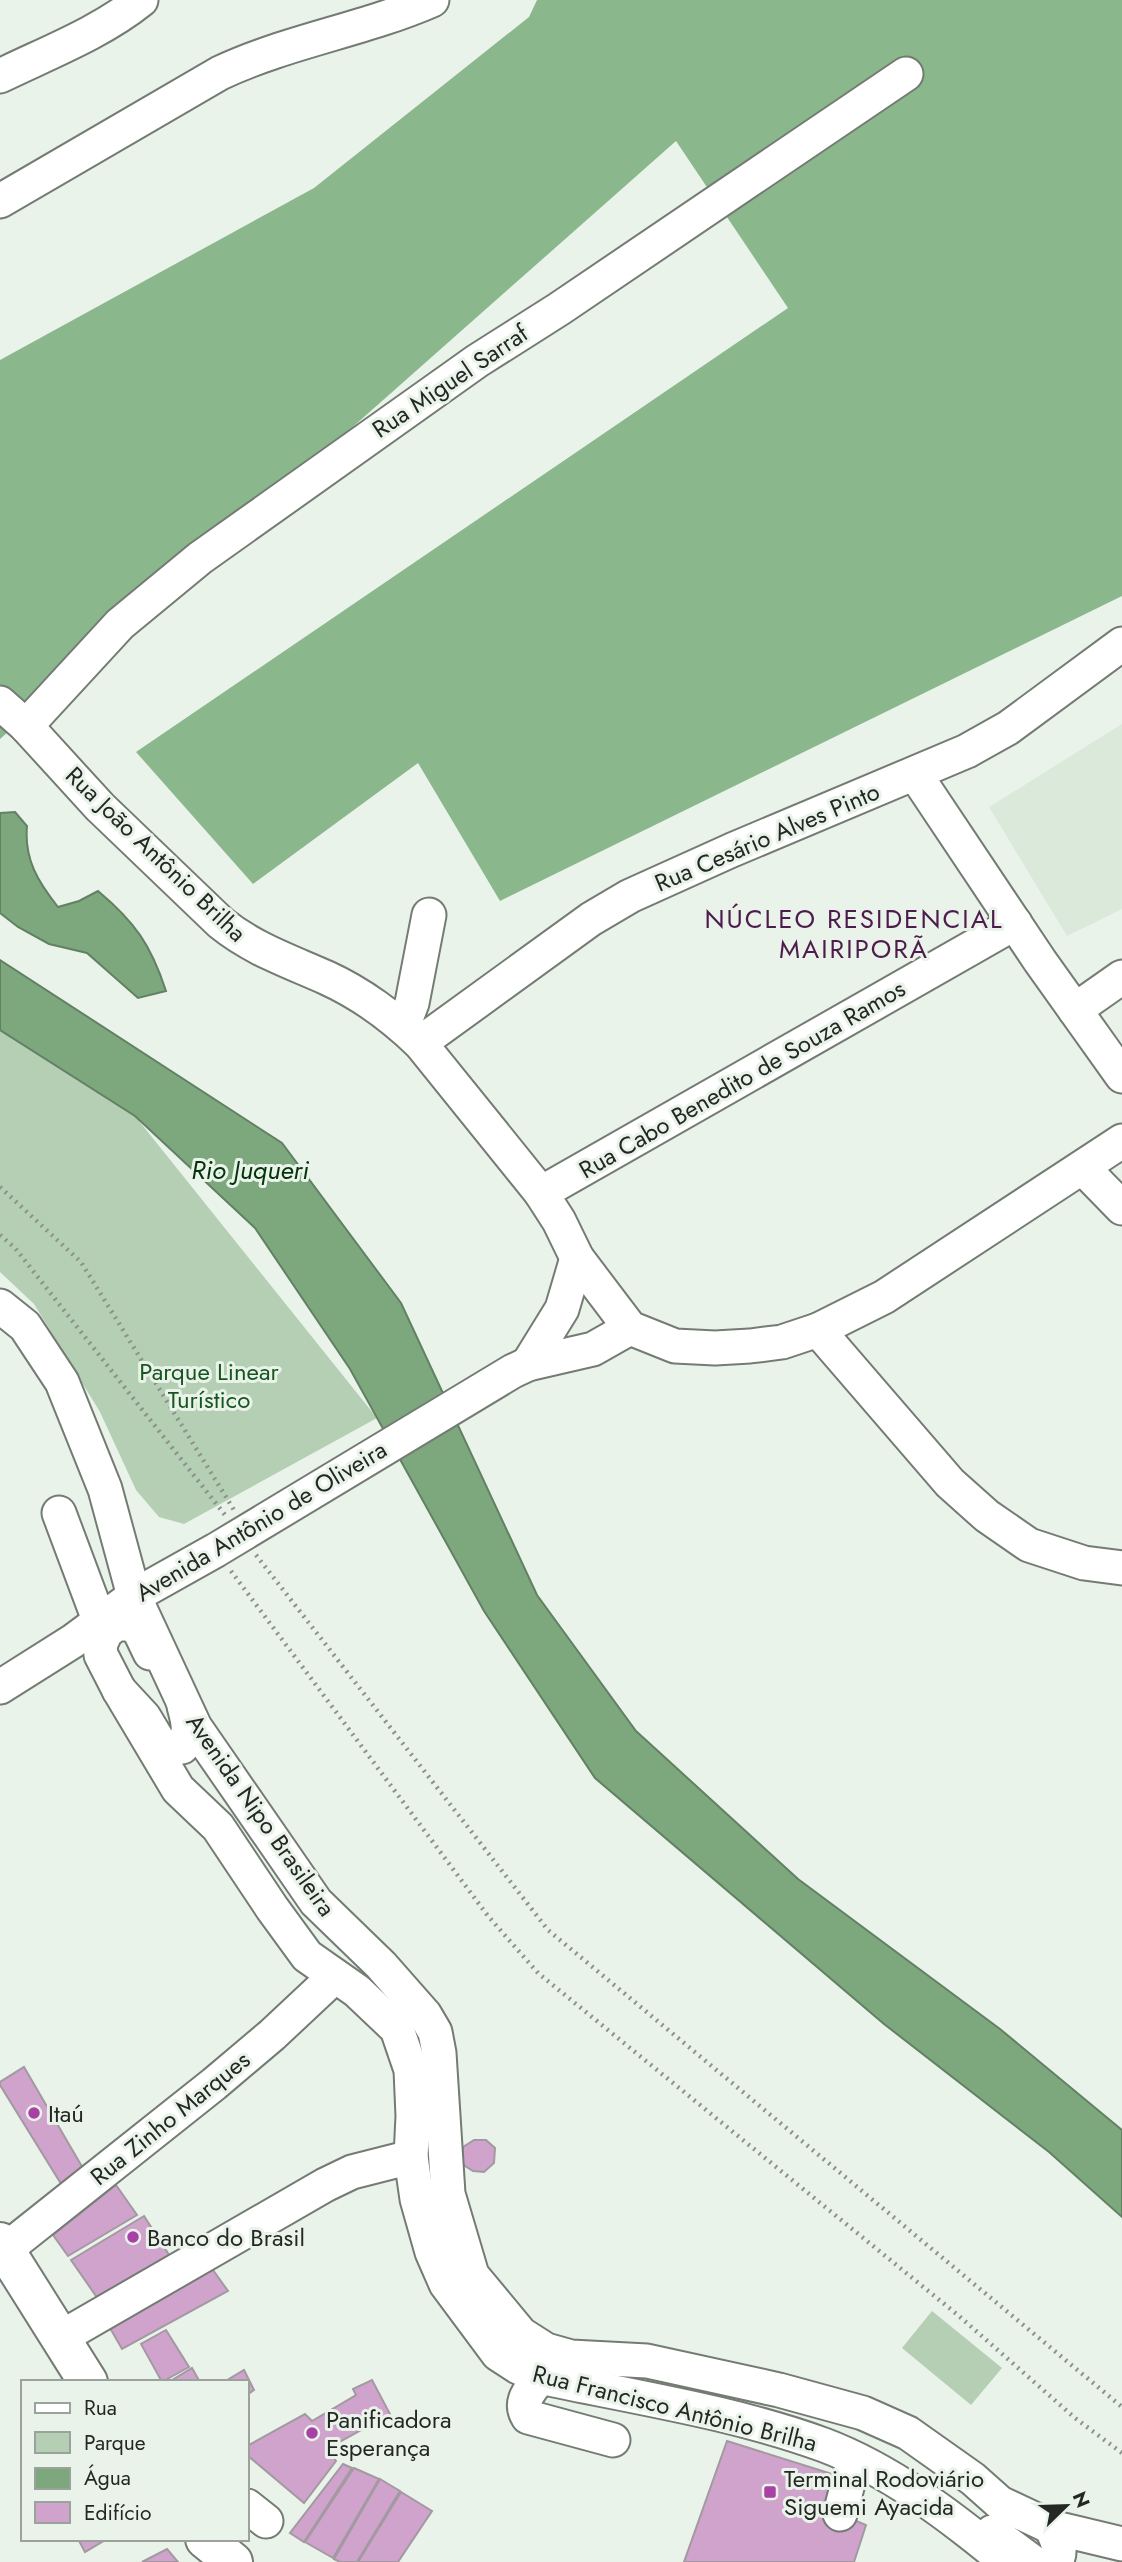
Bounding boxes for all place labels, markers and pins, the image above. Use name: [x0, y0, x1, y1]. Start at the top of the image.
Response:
place label: Itaú: [48, 2096, 84, 2131]
marker: Itaú: [26, 2105, 42, 2121]
place label: Banco do Brasil: [147, 2220, 305, 2255]
marker: Banco do Brasil: [125, 2229, 141, 2245]
place label: Panificadora Esperança: [326, 2402, 452, 2465]
marker: Panificadora Esperança: [304, 2425, 320, 2441]
place label: Terminal Rodoviário Siguemi Ayacida: [784, 2461, 984, 2524]
marker: Terminal Rodoviário Siguemi Ayacida: [762, 2484, 778, 2500]

